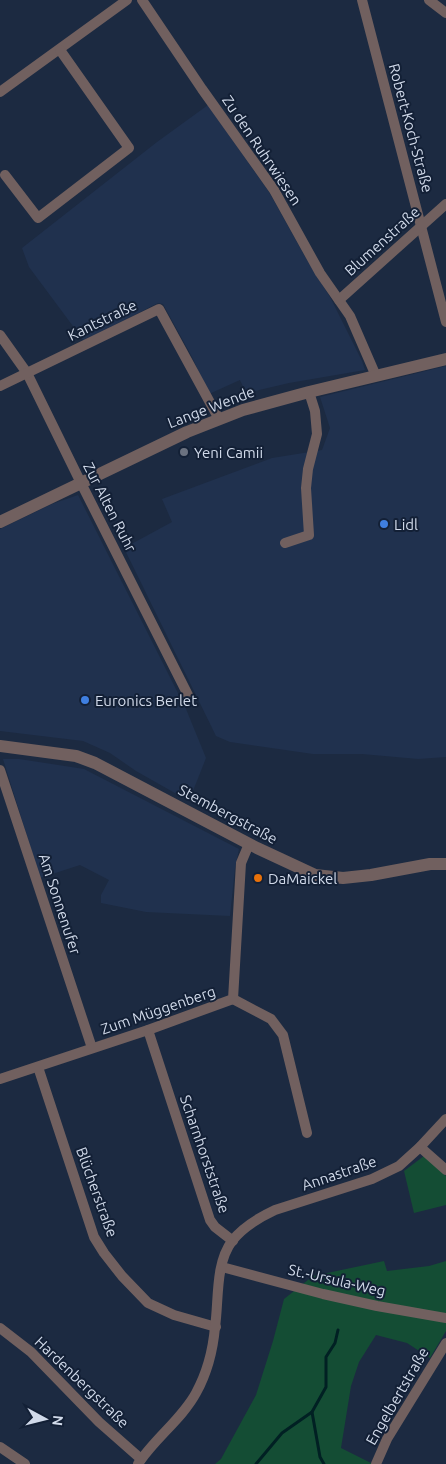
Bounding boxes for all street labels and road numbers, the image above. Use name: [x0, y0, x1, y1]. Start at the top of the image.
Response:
street label: Robert-Koch-Straße: [386, 62, 436, 194]
street label: Zu den Ruhrwiesen: [219, 92, 305, 208]
street label: Blumenstraße: [341, 203, 423, 279]
street label: Kantstraße: [65, 296, 139, 344]
street label: Lange Wende: [165, 383, 257, 431]
street label: Zur Alten Ruhr: [80, 459, 140, 555]
street label: Stembergstraße: [176, 781, 280, 847]
street label: Am Sonnenufer: [36, 851, 84, 957]
street label: Zum Müggenberg: [98, 982, 218, 1038]
street label: Scharnhorststraße: [177, 1093, 233, 1215]
street label: Blücherstraße: [73, 1145, 121, 1239]
street label: Annastraße: [299, 1152, 379, 1194]
street label: St.-Ursula-Weg: [287, 1261, 387, 1299]
street label: Hardenbergstraße: [32, 1333, 132, 1431]
street label: Engelbertstraße: [362, 1344, 432, 1448]

